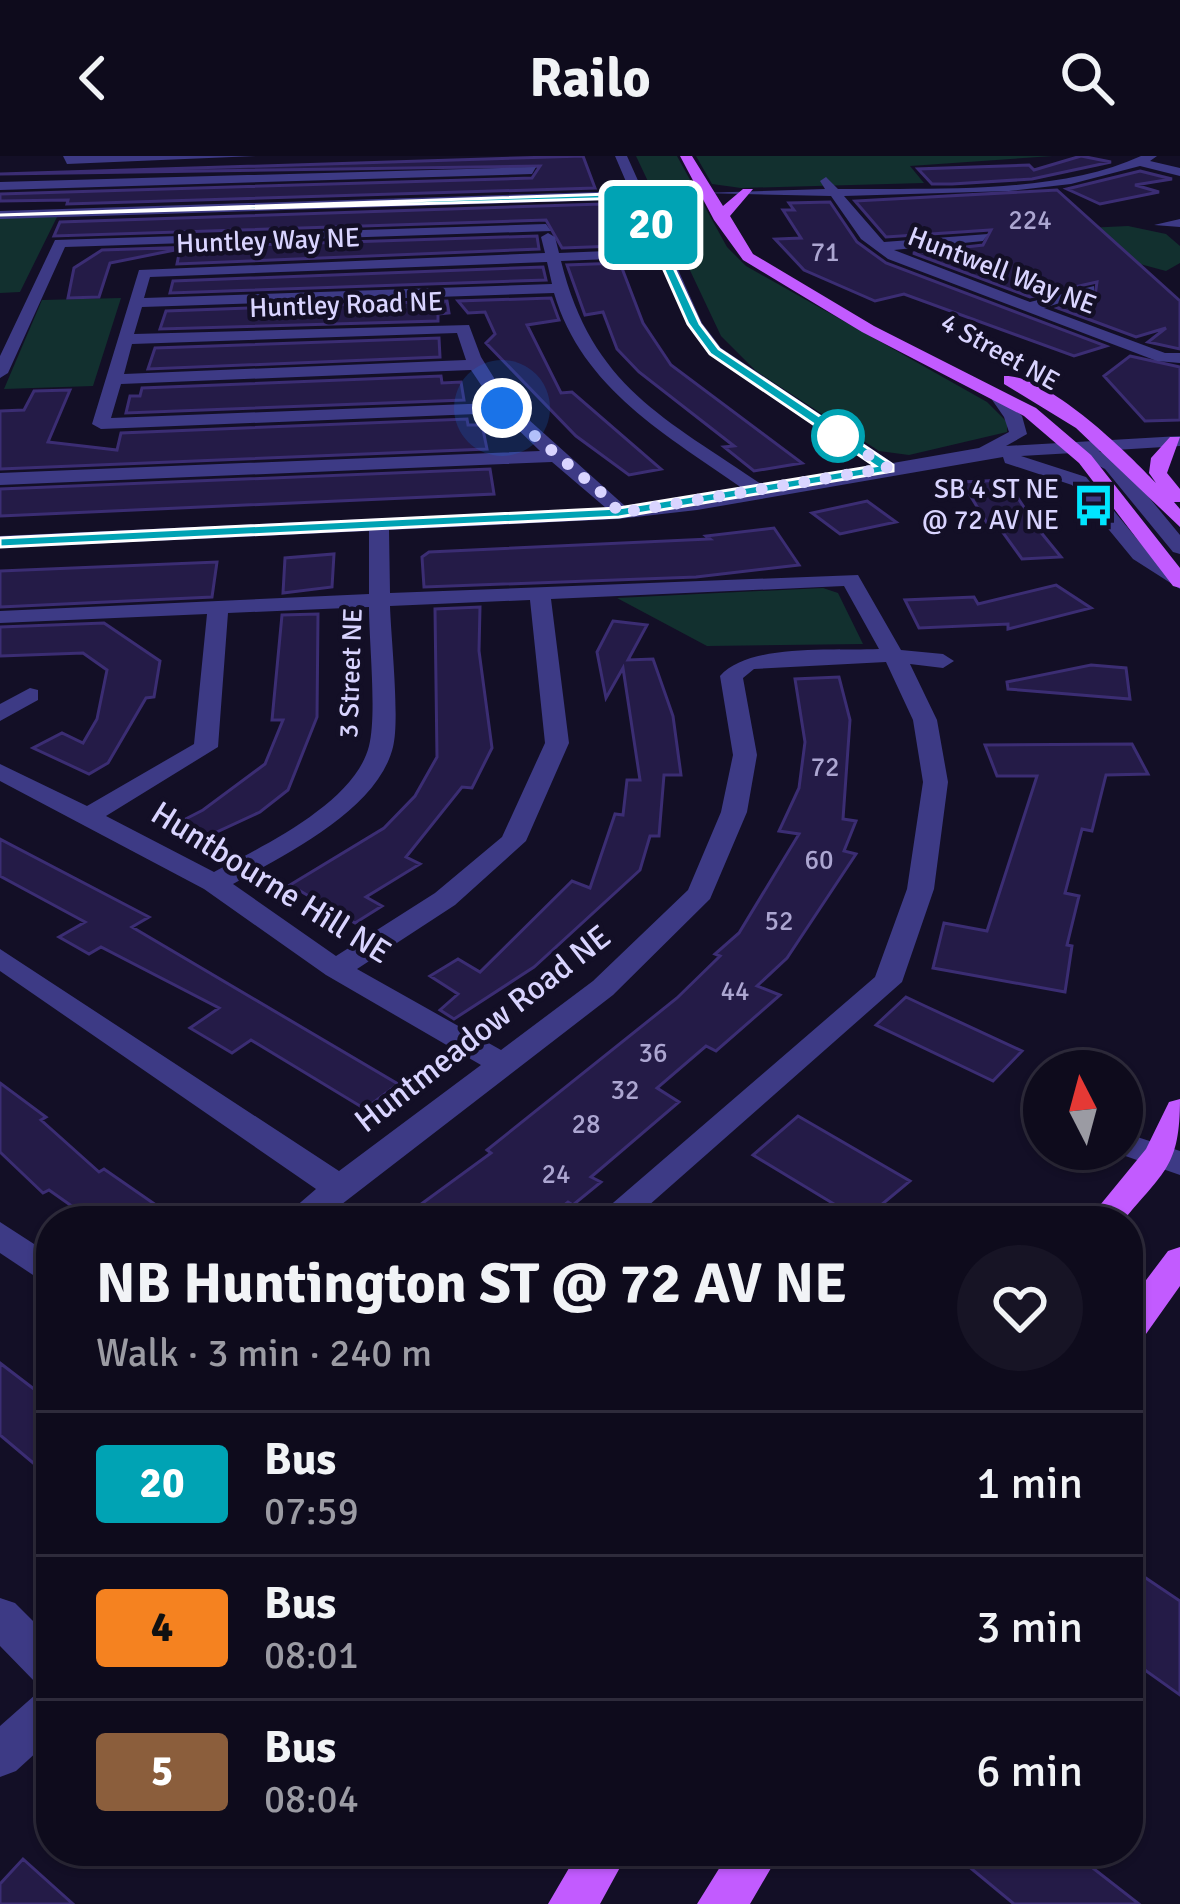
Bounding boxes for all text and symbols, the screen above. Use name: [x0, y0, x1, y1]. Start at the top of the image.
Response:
icon: back: [60, 45, 126, 111]
text: Railo: [529, 45, 651, 112]
icon: search: [1054, 45, 1120, 111]
line badge: 20: [597, 186, 705, 264]
text: 20: [628, 199, 674, 250]
house number: 224: [1008, 204, 1052, 237]
street label: Huntwell Way NE: [903, 220, 1101, 322]
street label: Huntley Way NE: [175, 221, 361, 261]
house number: 71: [810, 236, 840, 269]
street label: Huntley Road NE: [249, 285, 443, 325]
street label: 4 Street NE: [935, 306, 1065, 398]
your location: [472, 378, 532, 438]
unlabelled marker: [813, 411, 863, 461]
place label: SB 4 ST NE @ 72 AV NE: [922, 473, 1059, 537]
bus stop icon: SB 4 ST NE @ 72 AV NE: [1070, 482, 1116, 528]
street label: 3 Street NE: [332, 607, 370, 739]
house number: 72: [810, 751, 840, 784]
street label: Huntbourne Hill NE: [144, 793, 398, 973]
house number: 60: [804, 844, 834, 877]
house number: 52: [764, 905, 794, 938]
street label: Huntmeadow Road NE: [347, 916, 619, 1142]
house number: 44: [720, 975, 750, 1008]
house number: 36: [638, 1037, 668, 1070]
north arrow: [1023, 1050, 1143, 1170]
map controls: [1023, 1050, 1143, 1170]
house number: 32: [610, 1074, 640, 1107]
house number: 28: [571, 1108, 601, 1141]
house number: 24: [541, 1158, 571, 1191]
button: heart: [957, 1245, 1083, 1371]
text: NB Huntington ST @ 72 AV NE: [96, 1248, 847, 1319]
text: Walk · 3 min · 240 m: [96, 1329, 432, 1377]
text: Bus: [264, 1432, 336, 1487]
text: 1 min: [976, 1456, 1083, 1511]
text: 20: [139, 1458, 185, 1509]
text: 07:59: [264, 1487, 359, 1535]
text: Bus: [264, 1576, 336, 1631]
text: 3 min: [976, 1600, 1083, 1655]
text: 4: [151, 1602, 173, 1653]
text: 08:01: [264, 1631, 359, 1679]
text: Bus: [264, 1720, 336, 1775]
text: 6 min: [976, 1744, 1083, 1799]
text: 5: [151, 1746, 173, 1797]
text: 08:04: [264, 1775, 359, 1823]

